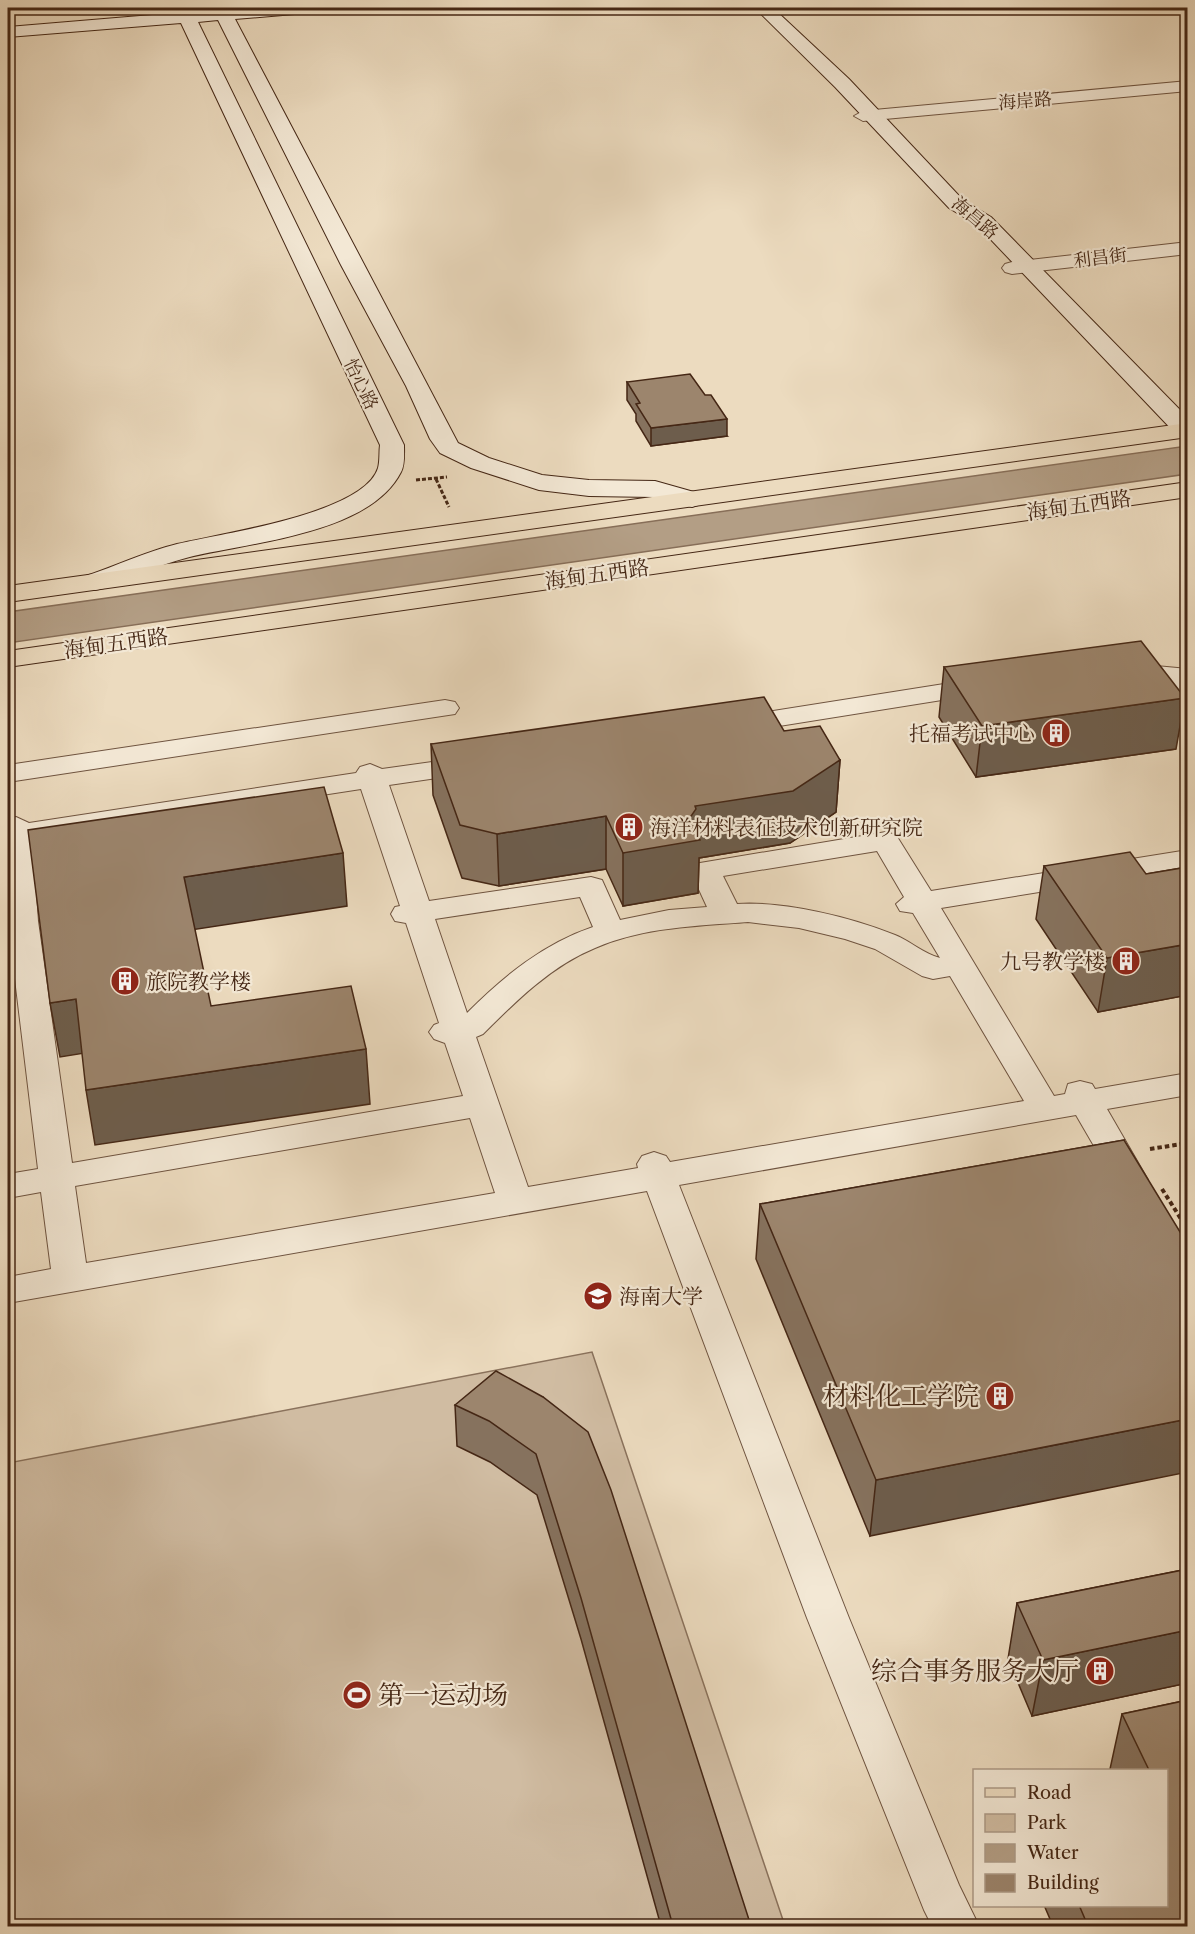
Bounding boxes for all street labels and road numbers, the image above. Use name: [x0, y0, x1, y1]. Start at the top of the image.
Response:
street label: 海岸路: [997, 88, 1053, 114]
street label: 海昌路: [947, 192, 1003, 244]
street label: 利昌街: [1072, 244, 1128, 272]
street label: 怡心路: [339, 355, 383, 413]
street label: 海甸五西路: [1025, 485, 1133, 525]
street label: 海甸五西路: [543, 554, 651, 594]
street label: 海甸五西路: [62, 623, 170, 663]

